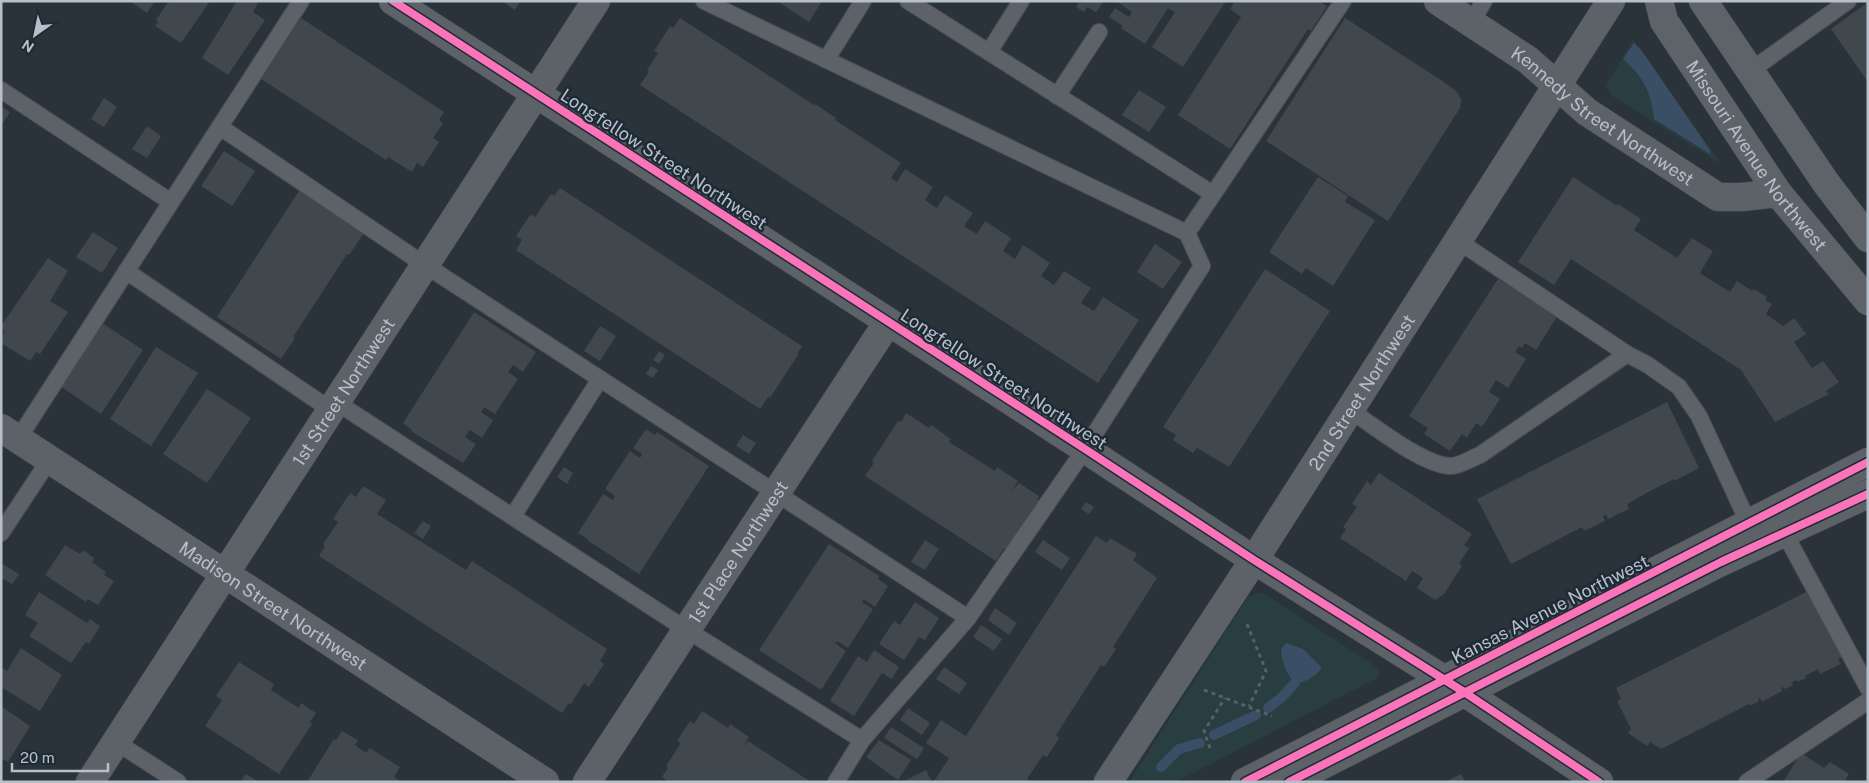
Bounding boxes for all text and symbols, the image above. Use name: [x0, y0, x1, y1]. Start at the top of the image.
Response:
north arrow: [10, 10, 60, 60]
text: N: [19, 36, 37, 56]
street label: Kennedy Street Northwest: [1507, 42, 1698, 189]
street label: Missouri Avenue Northwest: [1682, 56, 1832, 255]
street label: Longfellow Street Northwest: [557, 84, 771, 234]
street label: Longfellow Street Northwest: [897, 304, 1111, 454]
street label: 2nd Street Northwest: [1304, 310, 1419, 474]
street label: 1st Street Northwest: [287, 314, 398, 470]
street label: 1st Place Northwest: [683, 477, 792, 627]
street label: Madison Street Northwest: [176, 537, 371, 674]
street label: Kansas Avenue Northwest: [1448, 550, 1652, 668]
scale bar: [12, 740, 109, 772]
text: 20 m: [20, 749, 55, 766]

